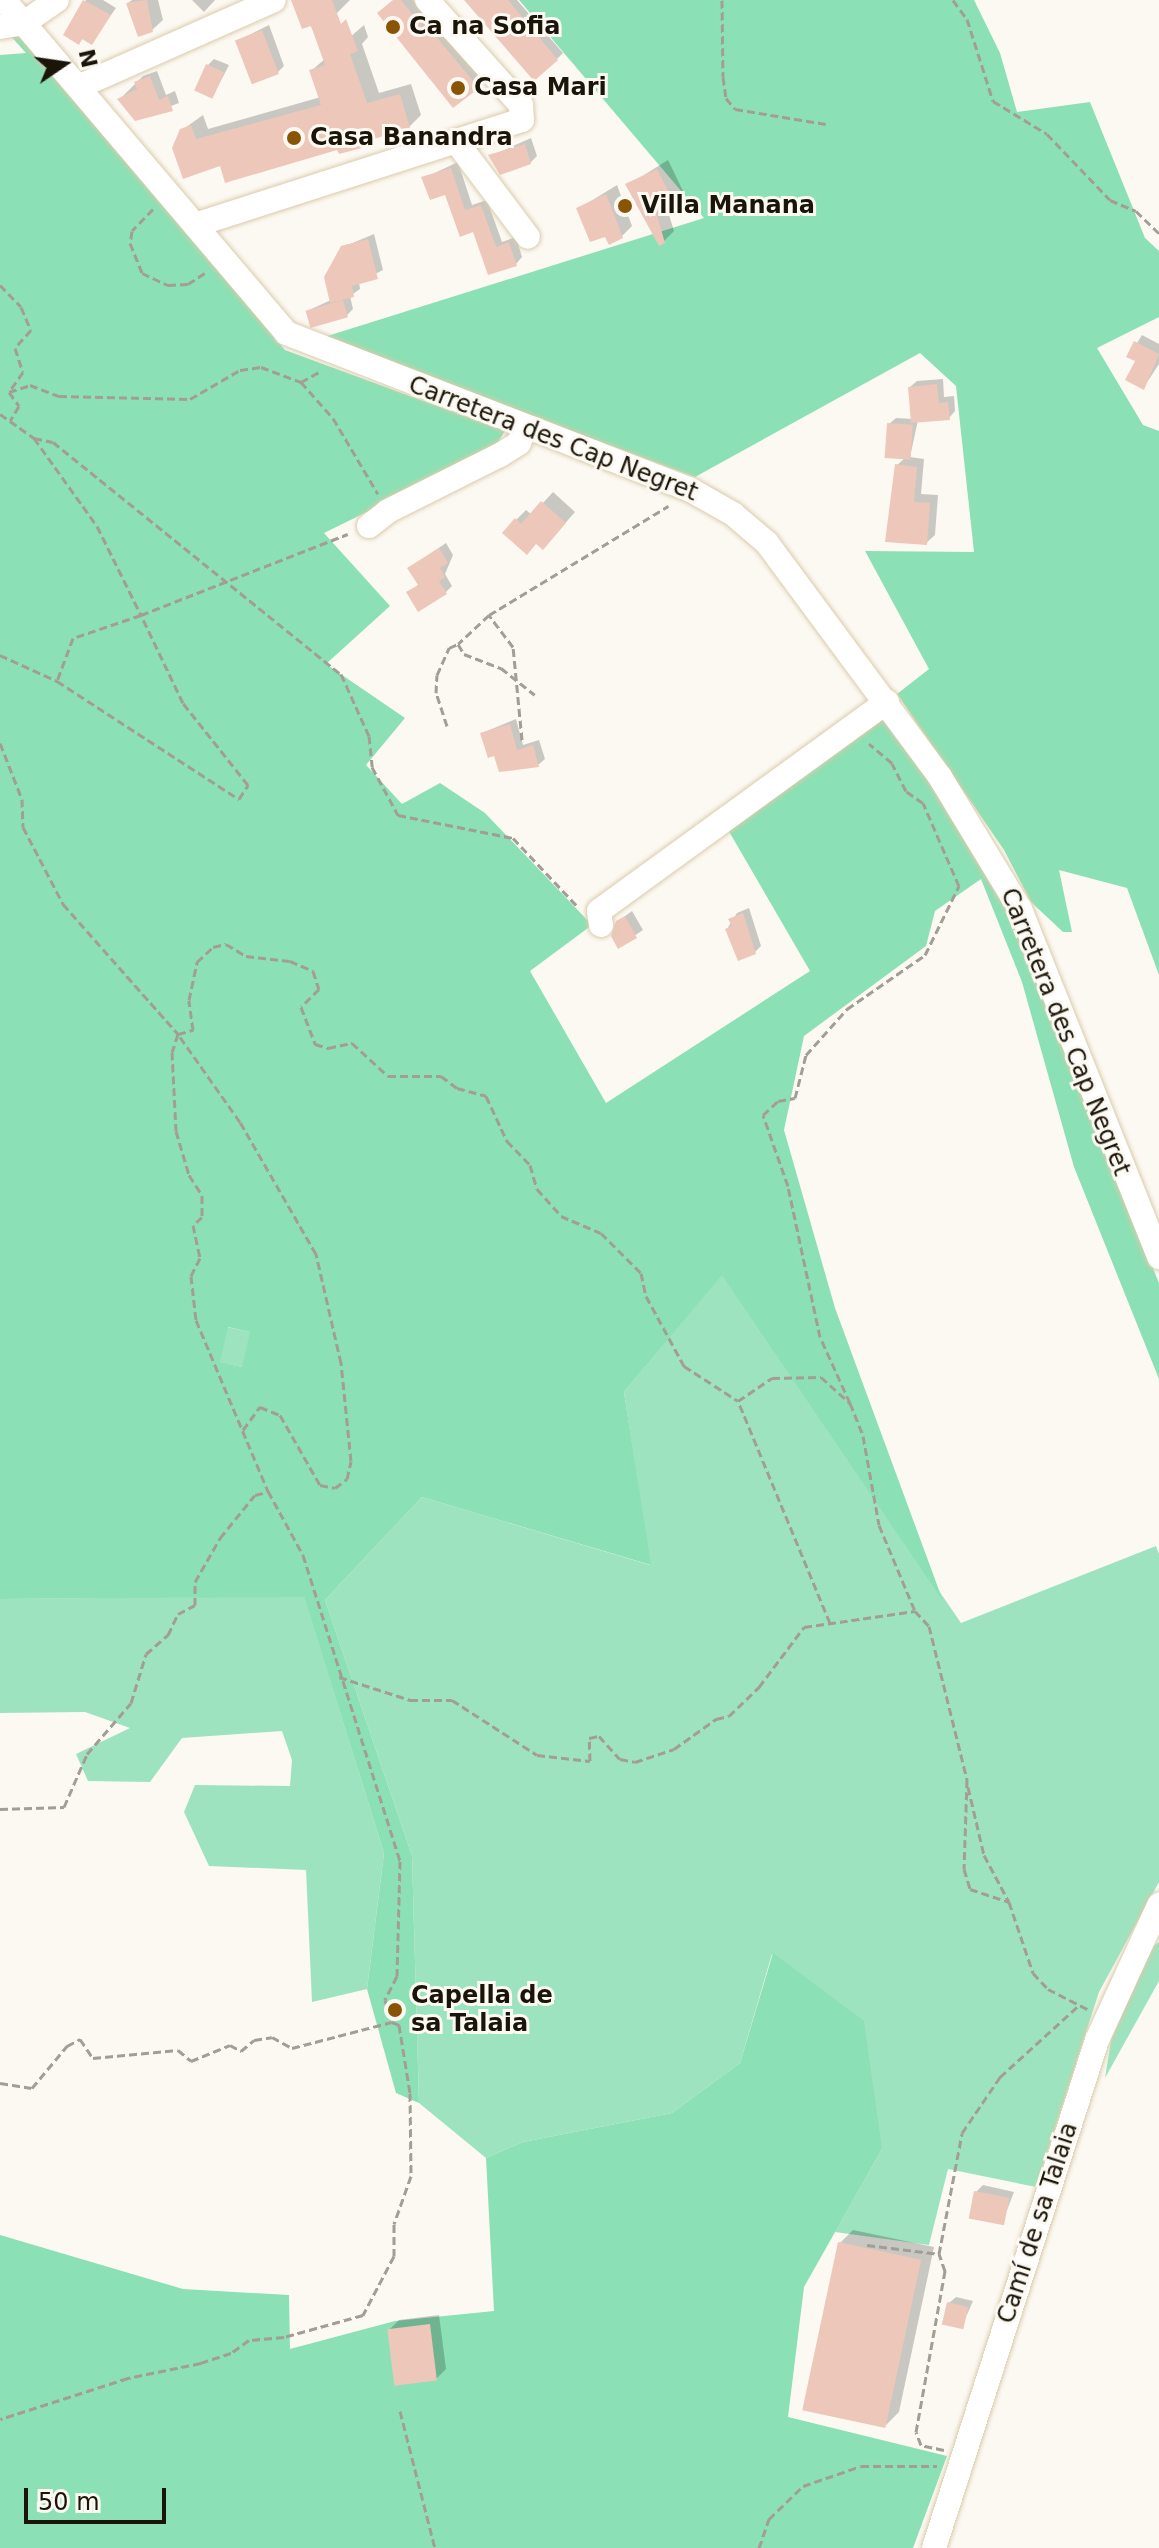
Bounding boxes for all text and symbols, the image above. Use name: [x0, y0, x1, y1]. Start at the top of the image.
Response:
place label: Ca na Sofia: [409, 13, 561, 41]
marker: Ca na Sofia: [384, 18, 402, 36]
north arrow: [24, 24, 104, 104]
text: N: [74, 47, 102, 70]
place label: Casa Mari: [474, 74, 607, 102]
marker: Casa Mari: [449, 79, 467, 97]
place label: Casa Banandra: [310, 124, 513, 152]
marker: Casa Banandra: [285, 129, 303, 147]
place label: Villa Manana: [641, 192, 815, 220]
marker: Villa Manana: [616, 197, 634, 215]
street label: Carretera des Cap Negret: [404, 370, 702, 508]
street label: Carretera des Cap Negret: [994, 884, 1136, 1180]
place label: Capella de sa Talaia: [411, 1982, 553, 2038]
marker: Capella de sa Talaia: [386, 2001, 404, 2019]
street label: Camí de sa Talaia: [992, 2119, 1084, 2327]
scale bar: [28, 2472, 170, 2522]
text: 50 m: [38, 2488, 100, 2516]

